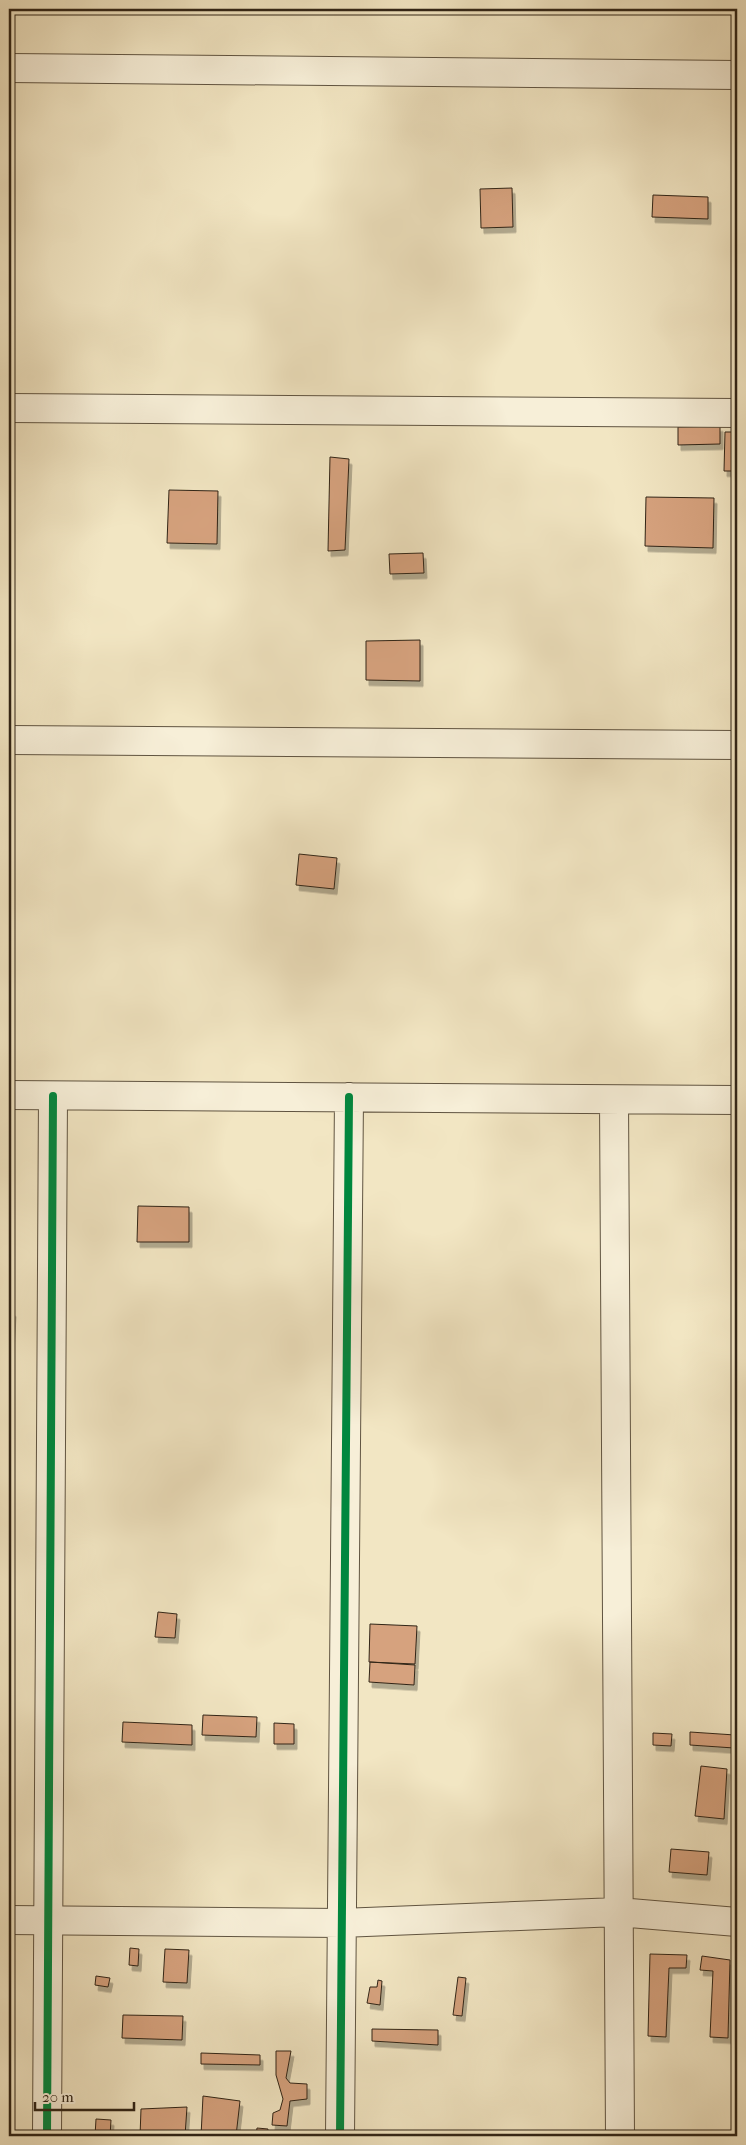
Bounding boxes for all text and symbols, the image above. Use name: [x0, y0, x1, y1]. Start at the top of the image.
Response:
scale bar: [35, 2080, 134, 2112]
text: 20 m: [42, 2088, 74, 2106]

